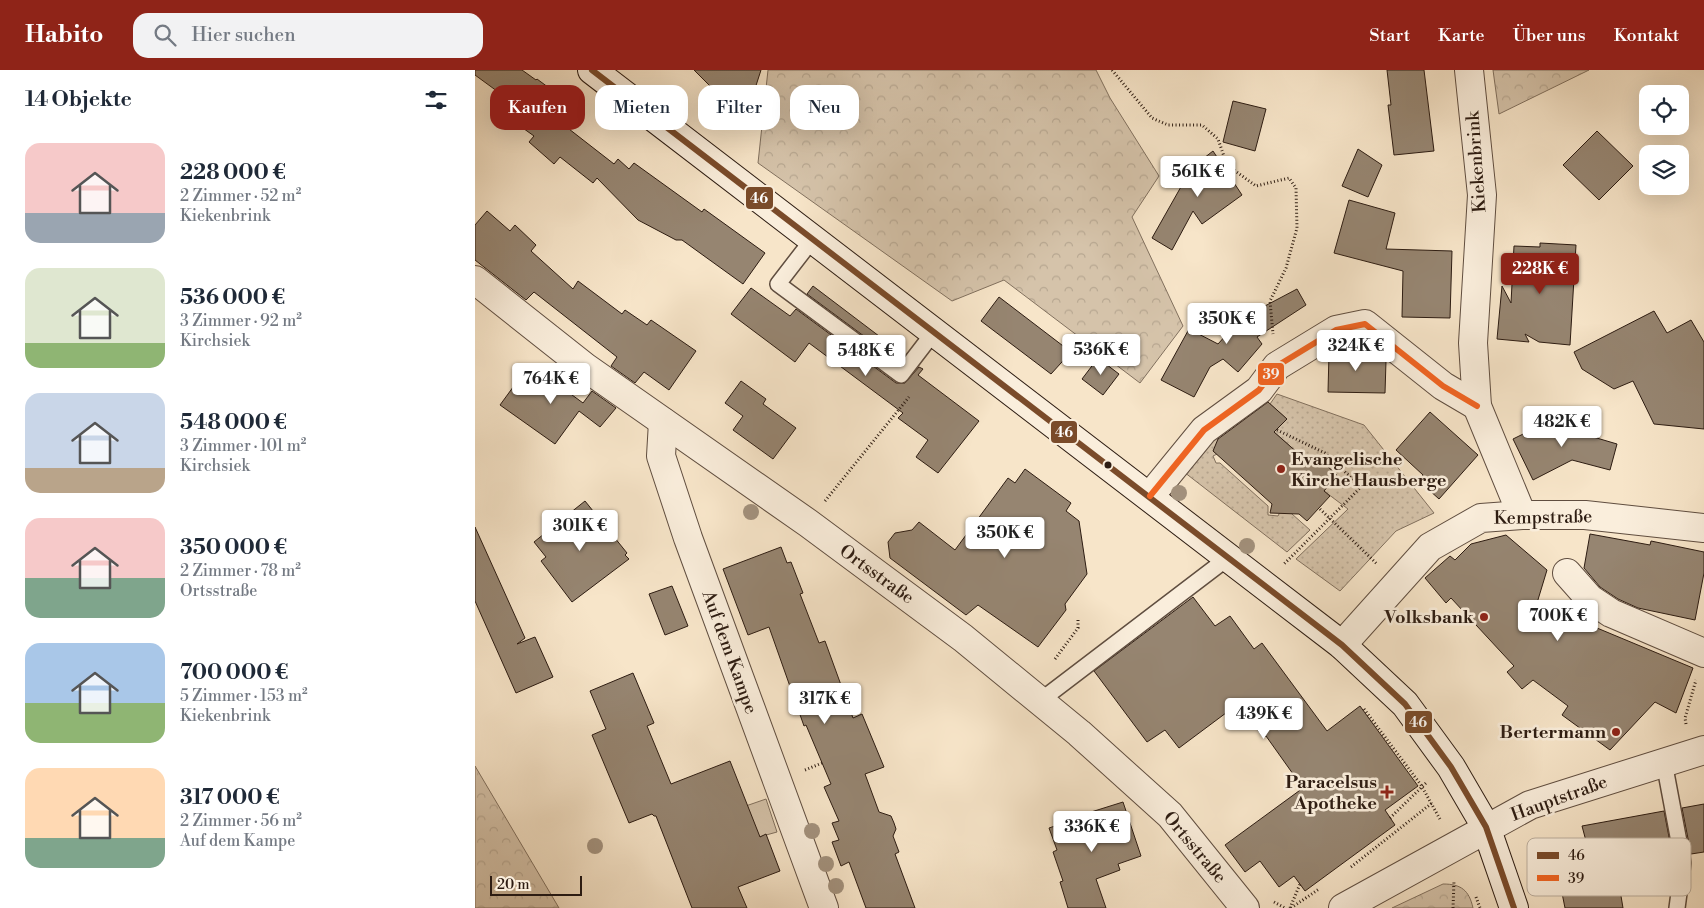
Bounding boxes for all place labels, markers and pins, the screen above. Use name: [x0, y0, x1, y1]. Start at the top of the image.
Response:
pin: 561K €: [1157, 156, 1239, 198]
pin: 228K €: [1499, 252, 1581, 295]
pin: 350K €: [1186, 302, 1268, 345]
pin: 324K €: [1315, 330, 1397, 372]
pin: 548K €: [825, 334, 907, 377]
pin: 536K €: [1060, 334, 1142, 376]
pin: 764K €: [510, 362, 592, 405]
pin: 482K €: [1521, 406, 1603, 448]
place label: Evangelische Kirche Hausberge: [1291, 448, 1447, 492]
unlabelled marker: [1103, 460, 1113, 470]
marker: Evangelische Kirche Hausberge: [1275, 463, 1287, 475]
pin: 301K €: [539, 510, 621, 552]
pin: 350K €: [964, 516, 1046, 559]
pin: 700K €: [1517, 600, 1599, 642]
place label: Volksbank: [1383, 606, 1475, 629]
marker: Volksbank: [1478, 611, 1490, 623]
pin: 317K €: [784, 682, 866, 725]
pin: 439K €: [1223, 698, 1305, 740]
place label: Bertermann: [1500, 721, 1606, 744]
marker: Bertermann: [1610, 726, 1622, 738]
place label: Paracelsus Apotheke: [1285, 771, 1377, 815]
marker: Paracelsus Apotheke: [1381, 786, 1393, 798]
pin: 336K €: [1051, 810, 1133, 853]

